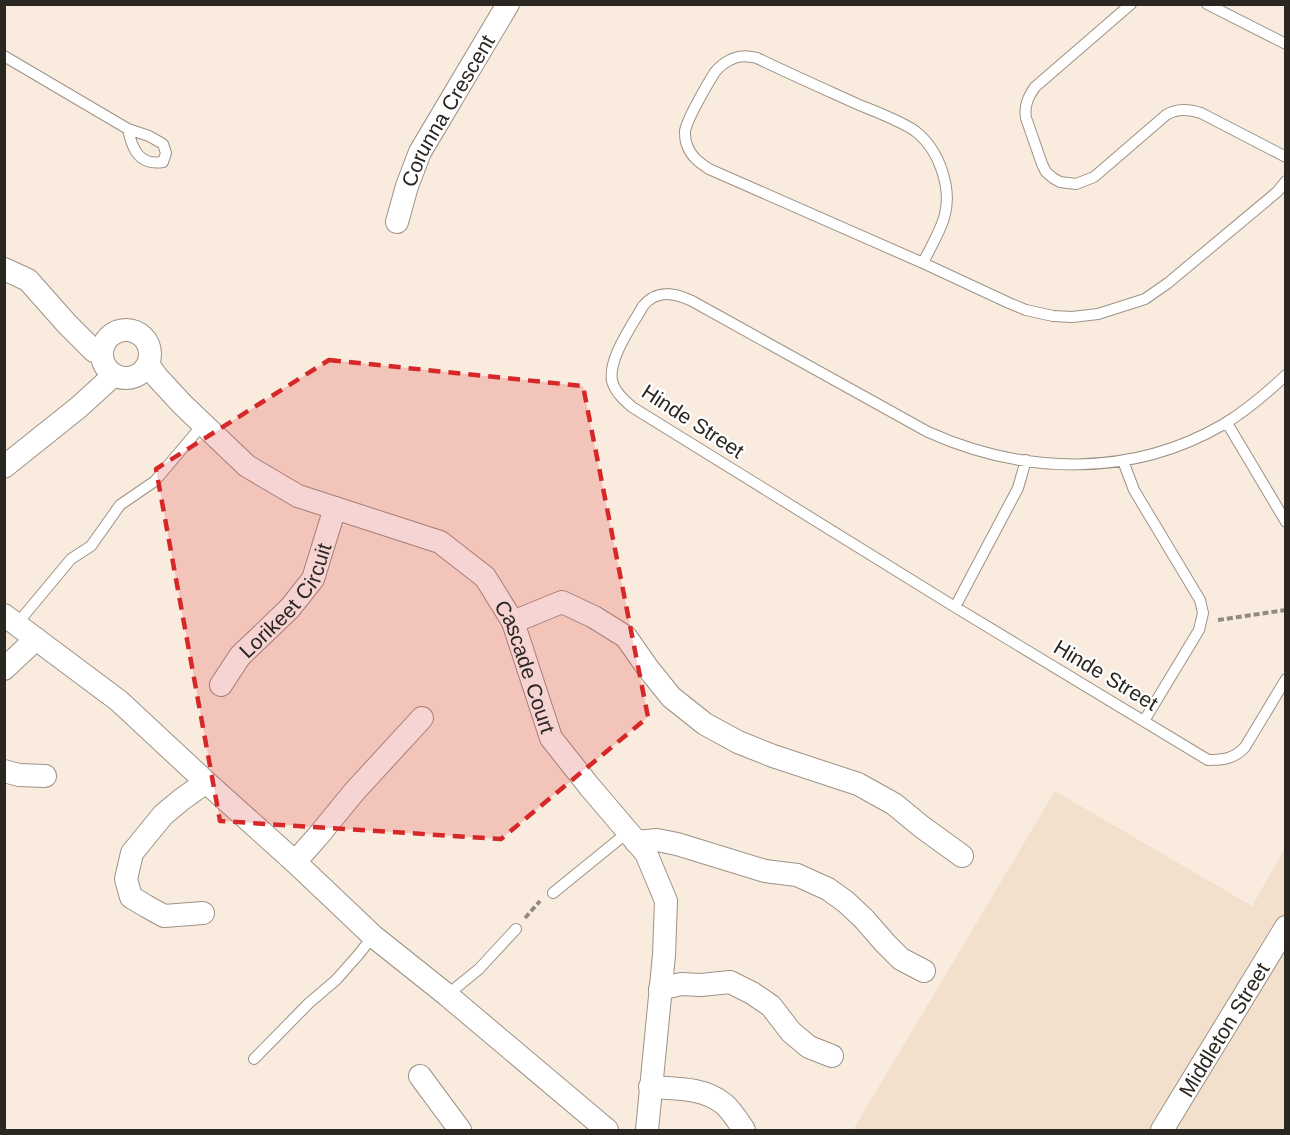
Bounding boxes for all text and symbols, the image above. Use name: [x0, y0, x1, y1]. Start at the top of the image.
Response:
street label: Corunna Crescent: [396, 30, 499, 190]
street label: Hinde Street: [638, 380, 748, 463]
street label: Lorikeet Circuit: [234, 540, 335, 662]
street label: Cascade Court: [491, 596, 560, 736]
street label: Hinde Street: [1050, 635, 1162, 715]
street label: Middleton Street: [1174, 958, 1273, 1101]

